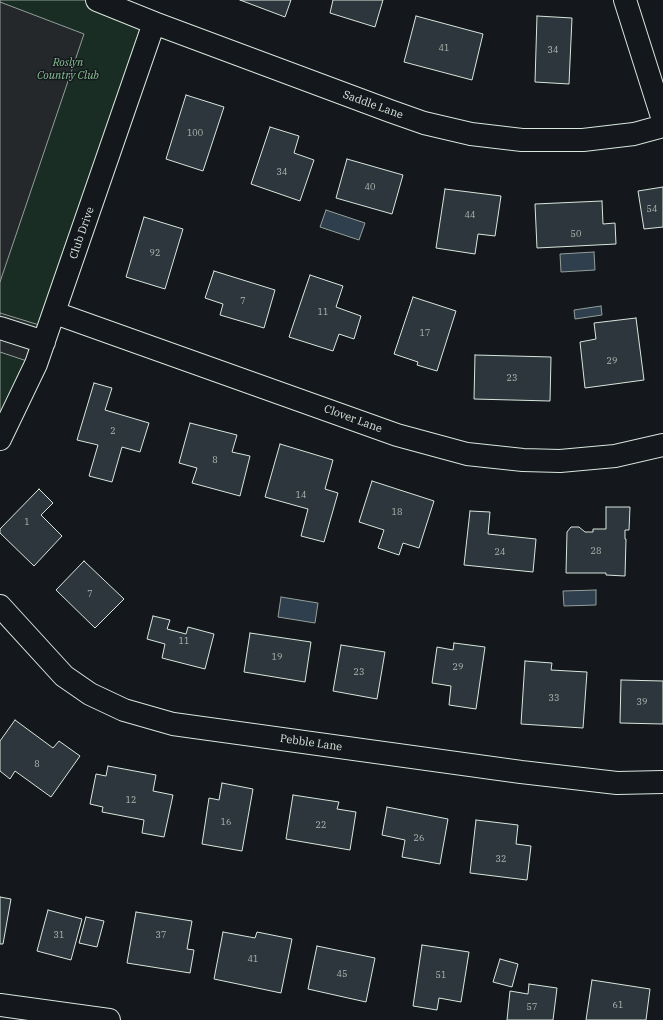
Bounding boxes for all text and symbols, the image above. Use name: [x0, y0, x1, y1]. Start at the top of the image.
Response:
house number: 41: [439, 43, 449, 53]
house number: 34: [548, 45, 558, 55]
park label: Roslyn Country Club: [37, 56, 99, 82]
street label: Saddle Lane: [341, 88, 405, 122]
house number: 100: [187, 128, 203, 138]
house number: 34: [277, 167, 287, 177]
house number: 40: [365, 182, 375, 192]
house number: 54: [647, 204, 657, 214]
street label: Club Drive: [67, 205, 97, 261]
house number: 44: [465, 210, 475, 220]
house number: 50: [571, 229, 581, 239]
house number: 92: [150, 248, 160, 258]
house number: 7: [240, 296, 246, 306]
house number: 11: [318, 307, 328, 317]
house number: 17: [420, 328, 430, 338]
house number: 29: [607, 356, 617, 366]
house number: 23: [507, 373, 517, 383]
street label: Clover Lane: [322, 402, 384, 436]
house number: 2: [110, 426, 116, 436]
house number: 8: [212, 455, 218, 465]
house number: 14: [296, 490, 306, 500]
house number: 18: [392, 507, 402, 517]
house number: 1: [24, 517, 30, 527]
house number: 28: [591, 546, 601, 556]
house number: 24: [495, 547, 505, 557]
house number: 7: [87, 589, 93, 599]
house number: 11: [179, 636, 189, 646]
house number: 19: [272, 652, 282, 662]
house number: 29: [453, 662, 463, 672]
house number: 23: [354, 667, 364, 677]
house number: 33: [549, 693, 559, 703]
house number: 39: [637, 697, 647, 707]
street label: Pebble Lane: [279, 732, 343, 754]
house number: 8: [34, 759, 40, 769]
house number: 12: [126, 795, 136, 805]
house number: 16: [221, 817, 231, 827]
house number: 22: [316, 820, 326, 830]
house number: 26: [414, 833, 424, 843]
house number: 32: [496, 854, 506, 864]
house number: 31: [54, 930, 64, 940]
house number: 37: [156, 930, 166, 940]
house number: 41: [248, 954, 258, 964]
house number: 45: [337, 969, 347, 979]
house number: 51: [436, 970, 446, 980]
house number: 61: [613, 1000, 623, 1010]
house number: 57: [527, 1002, 537, 1012]

